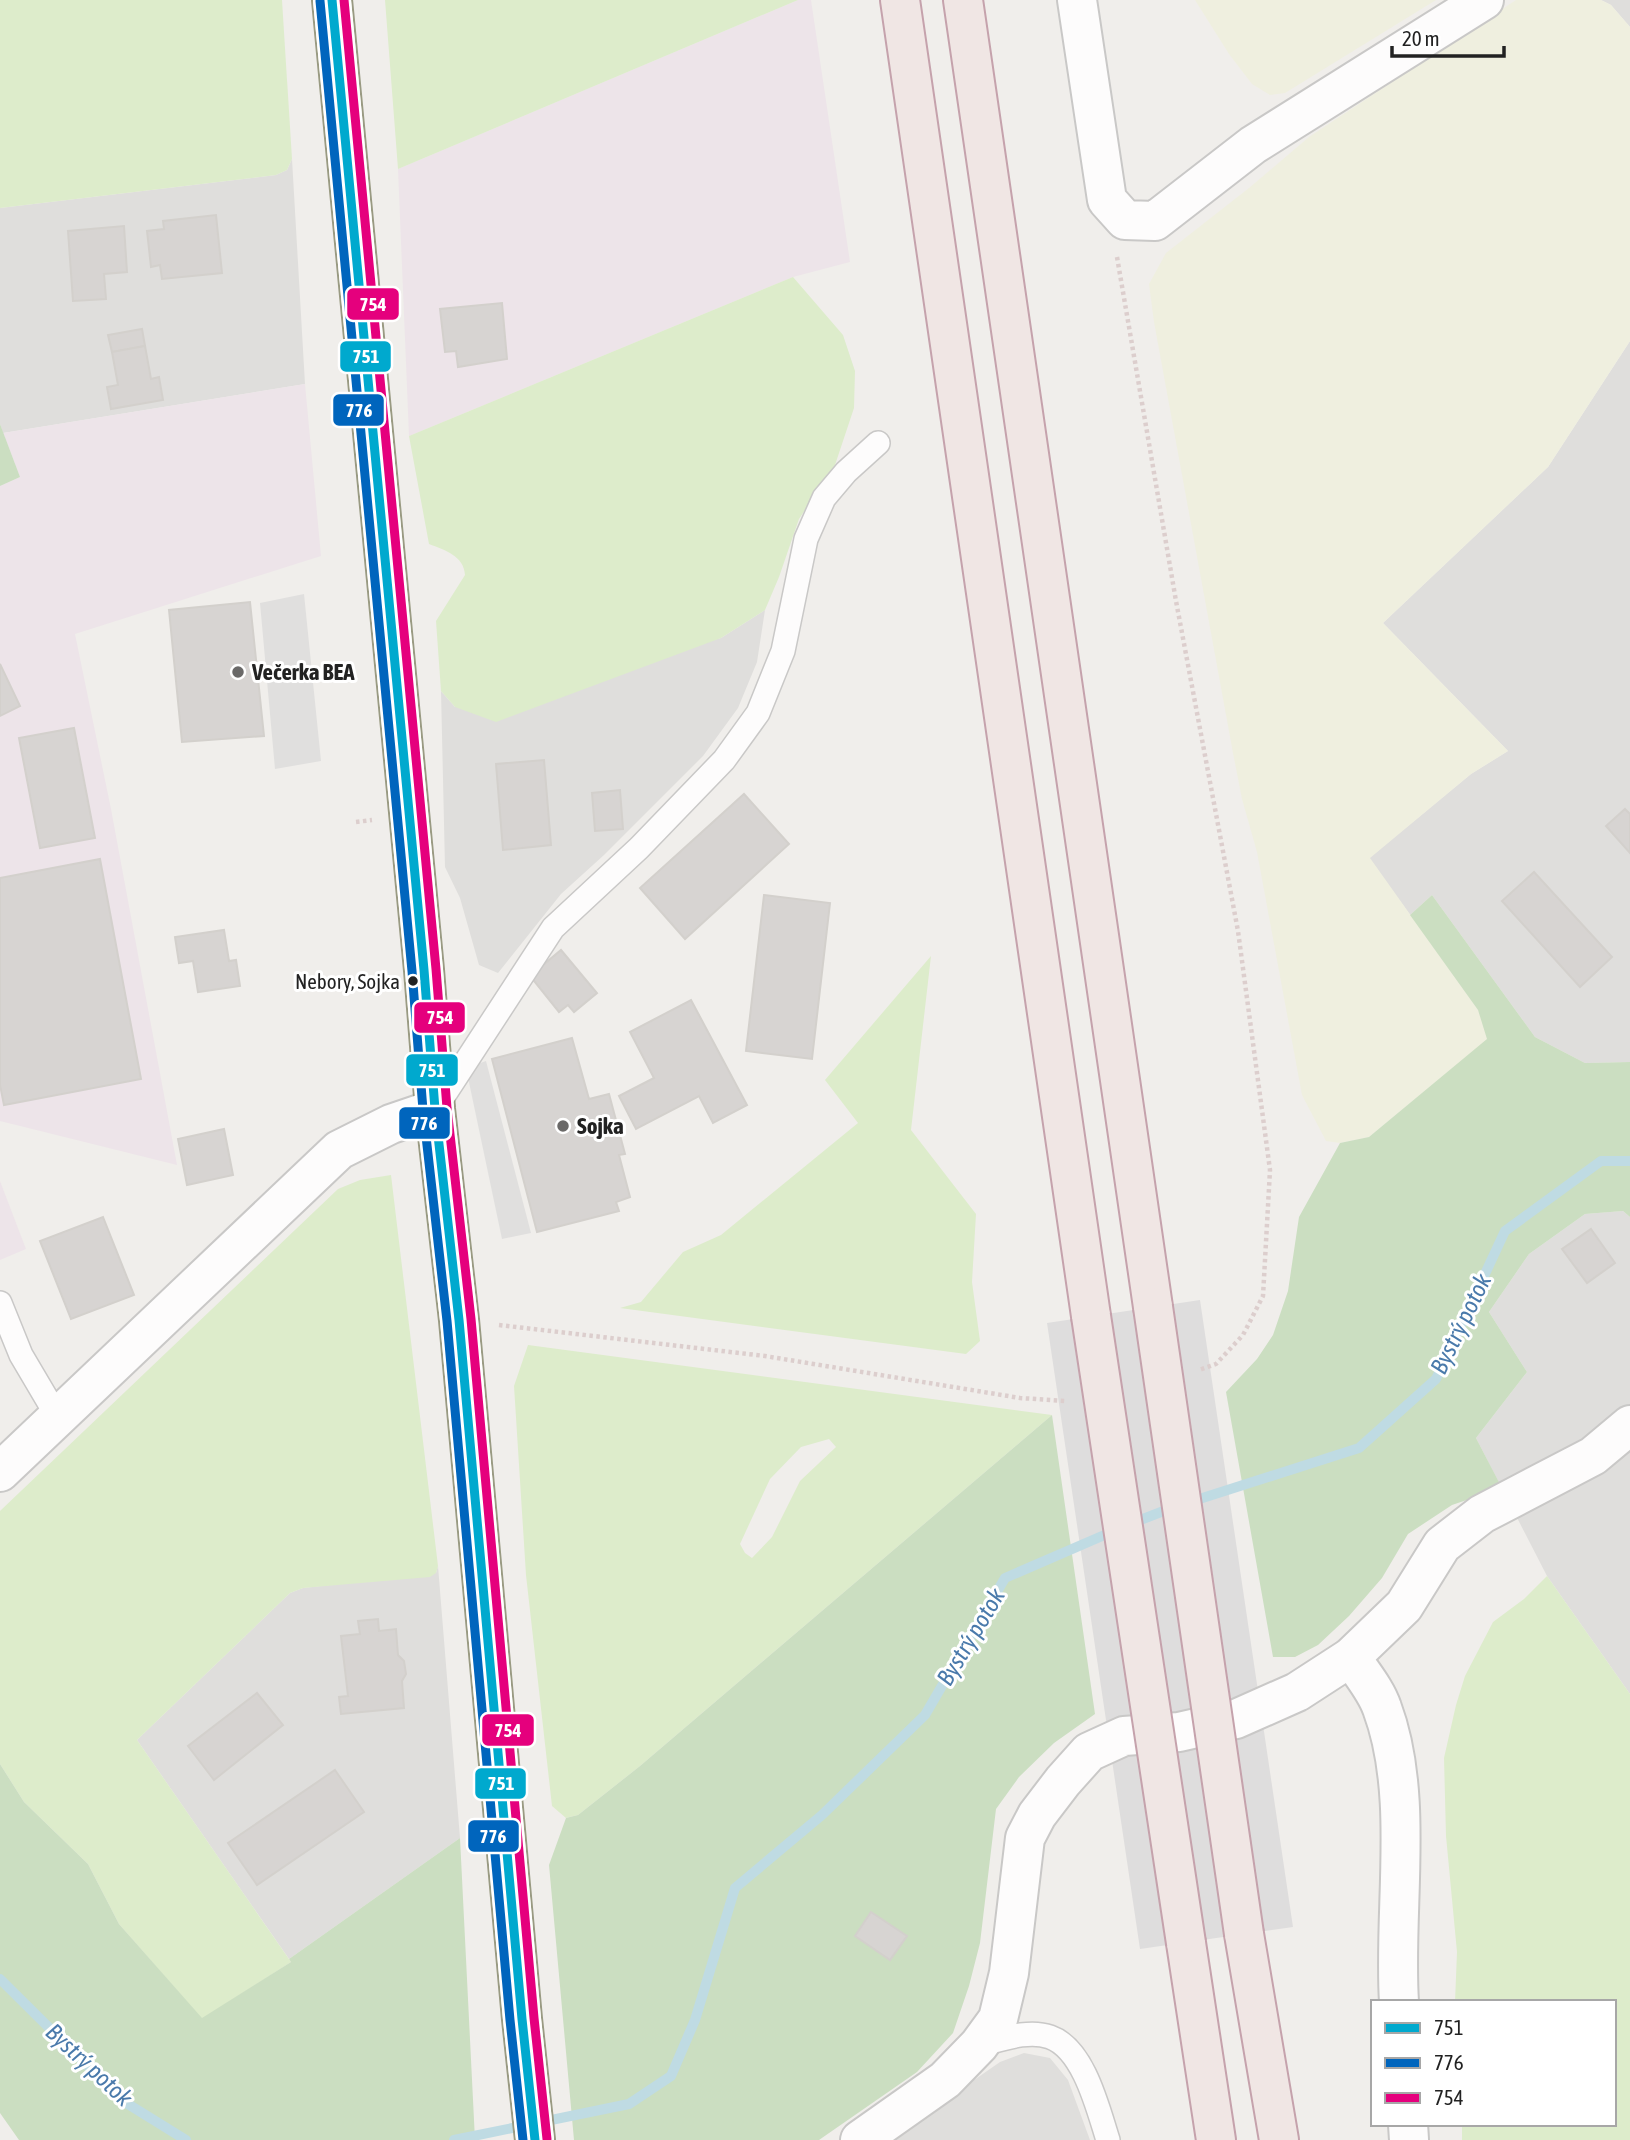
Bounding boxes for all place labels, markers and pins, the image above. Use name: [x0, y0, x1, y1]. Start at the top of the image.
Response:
place label: Večerka BEA: [251, 659, 355, 685]
marker: Večerka BEA: [230, 664, 246, 680]
place label: Nebory, Sojka: [295, 969, 400, 993]
marker: Nebory, Sojka: [406, 974, 420, 988]
place label: Sojka: [577, 1113, 624, 1139]
marker: Sojka: [555, 1118, 571, 1134]

